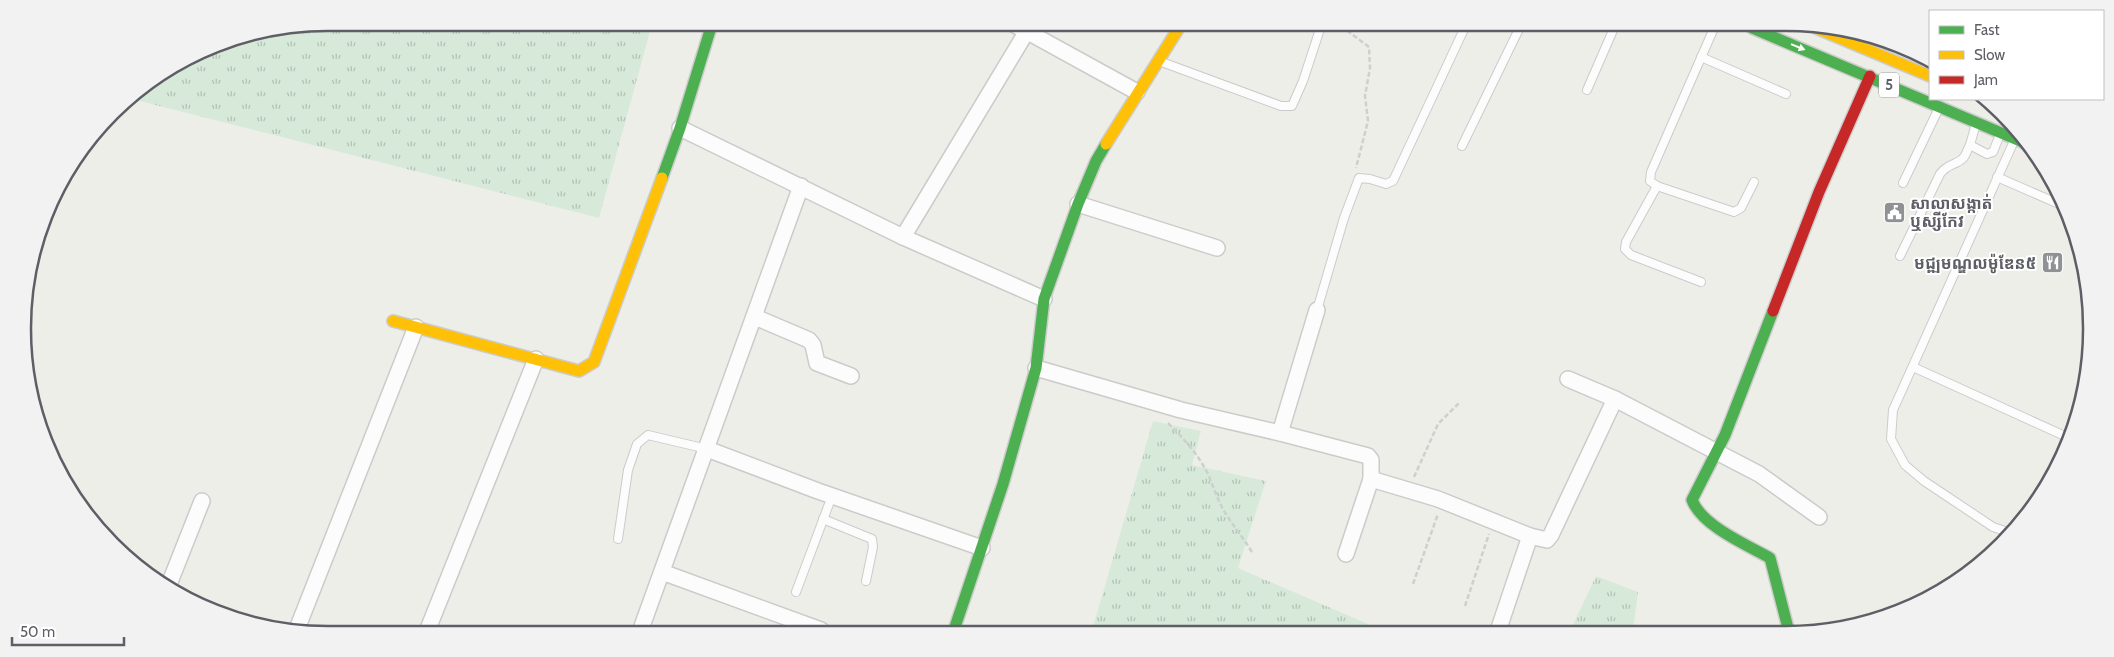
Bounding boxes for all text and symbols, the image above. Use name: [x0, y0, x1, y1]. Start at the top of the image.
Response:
legend: [1929, 10, 2104, 100]
text: Fast: [1974, 21, 1999, 39]
one-way arrow: [1790, 43, 1805, 51]
text: Slow: [1974, 46, 2005, 64]
text: Jam: [1973, 71, 1998, 89]
road number: 5: [1879, 72, 1899, 98]
place label: សាលាសង្កាត់ ឬស្សីកែវ: [1910, 193, 1992, 231]
public building icon: សាលាសង្កាត់ ឬស្សីកែវ: [1882, 200, 1906, 224]
restaurant icon: មជ្ឍមណ្ឌលម៉ូឌែន៥: [2040, 251, 2064, 275]
place label: មជ្ឍមណ្ឌលម៉ូឌែន៥: [1914, 253, 2036, 274]
scale bar: [12, 614, 125, 646]
text: 50 m: [20, 623, 55, 641]

